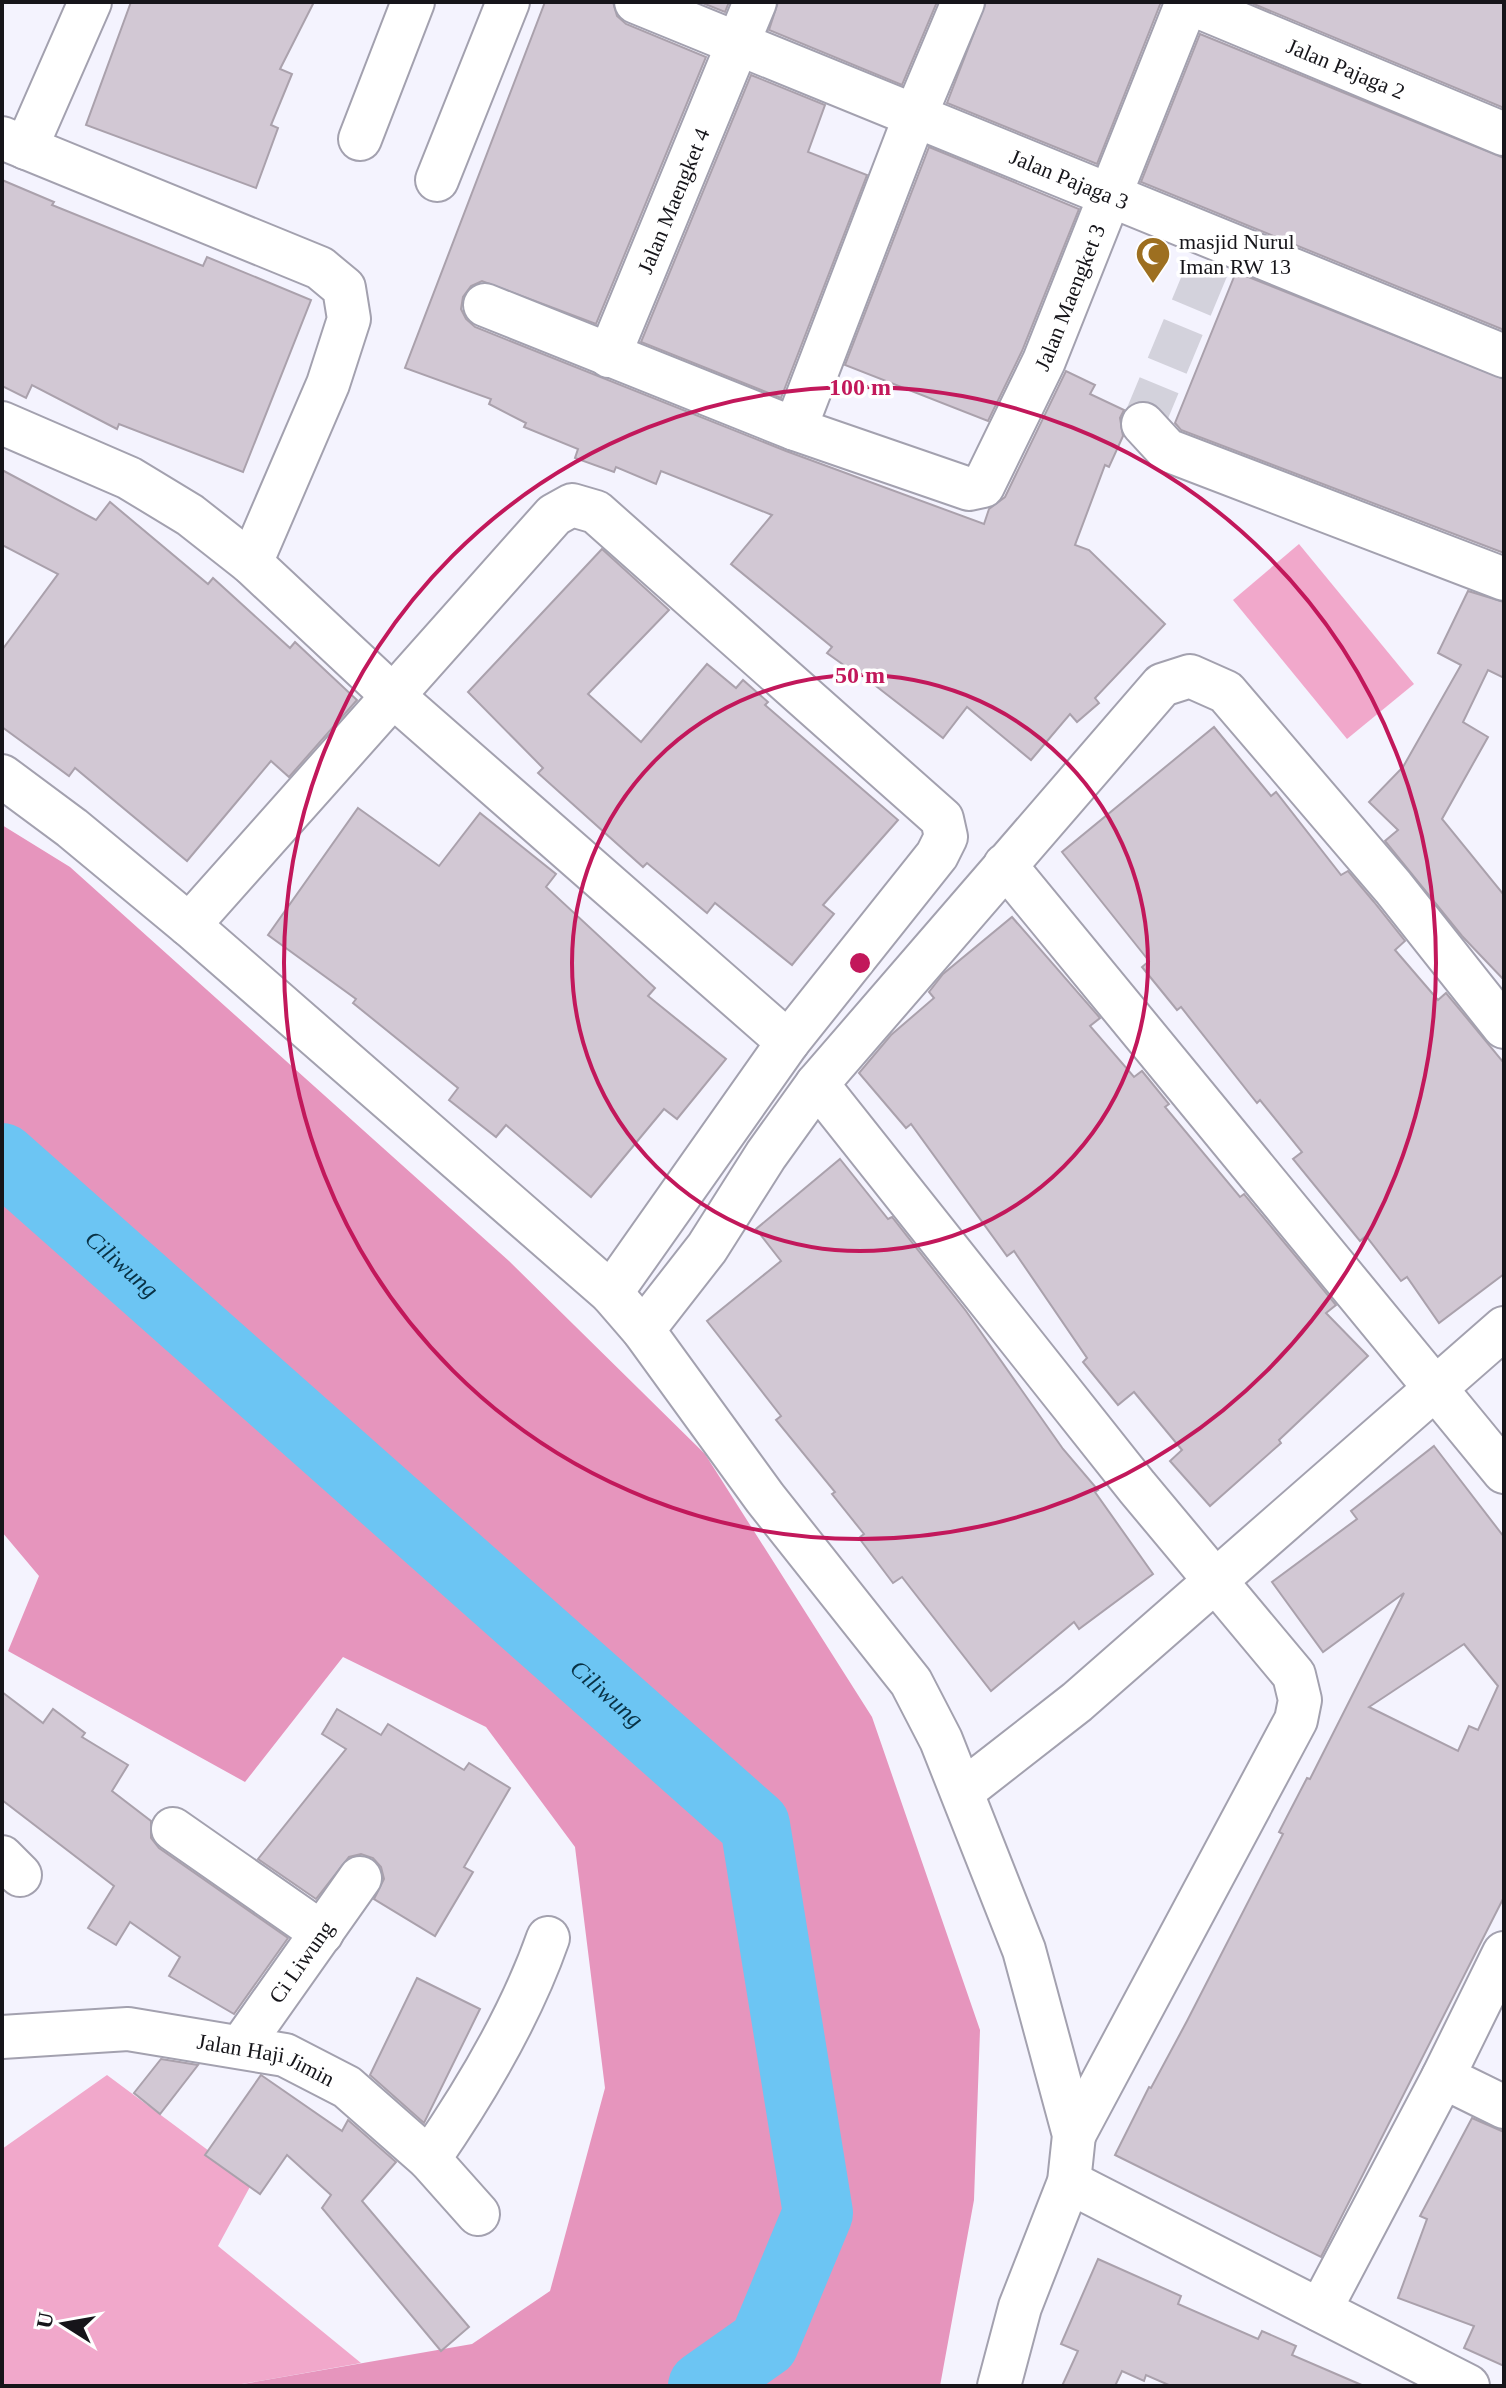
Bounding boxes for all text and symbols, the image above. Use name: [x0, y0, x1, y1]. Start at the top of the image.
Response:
street label: Jalan Pajaga 2: [1283, 32, 1409, 104]
street label: Jalan Maengket 4: [632, 124, 714, 277]
street label: Jalan Pajaga 3: [1006, 143, 1132, 214]
street label: Jalan Maengket 3: [1029, 220, 1110, 375]
place label: masjid Nurul Iman RW 13: [1179, 229, 1295, 279]
mosque icon: masjid Nurul Iman RW 13: [1134, 235, 1172, 285]
text: 100 m: [829, 374, 891, 400]
text: 50 m: [835, 662, 885, 688]
centre of rings: [846, 949, 874, 977]
water label: Ciliwung: [80, 1225, 163, 1303]
water label: Ciliwung: [565, 1655, 648, 1733]
street label: Ci Liwung: [263, 1916, 338, 2008]
street label: Jalan Haji Jimin: [195, 2028, 339, 2091]
north arrow: [24, 2284, 104, 2364]
text: U: [31, 2310, 59, 2330]

